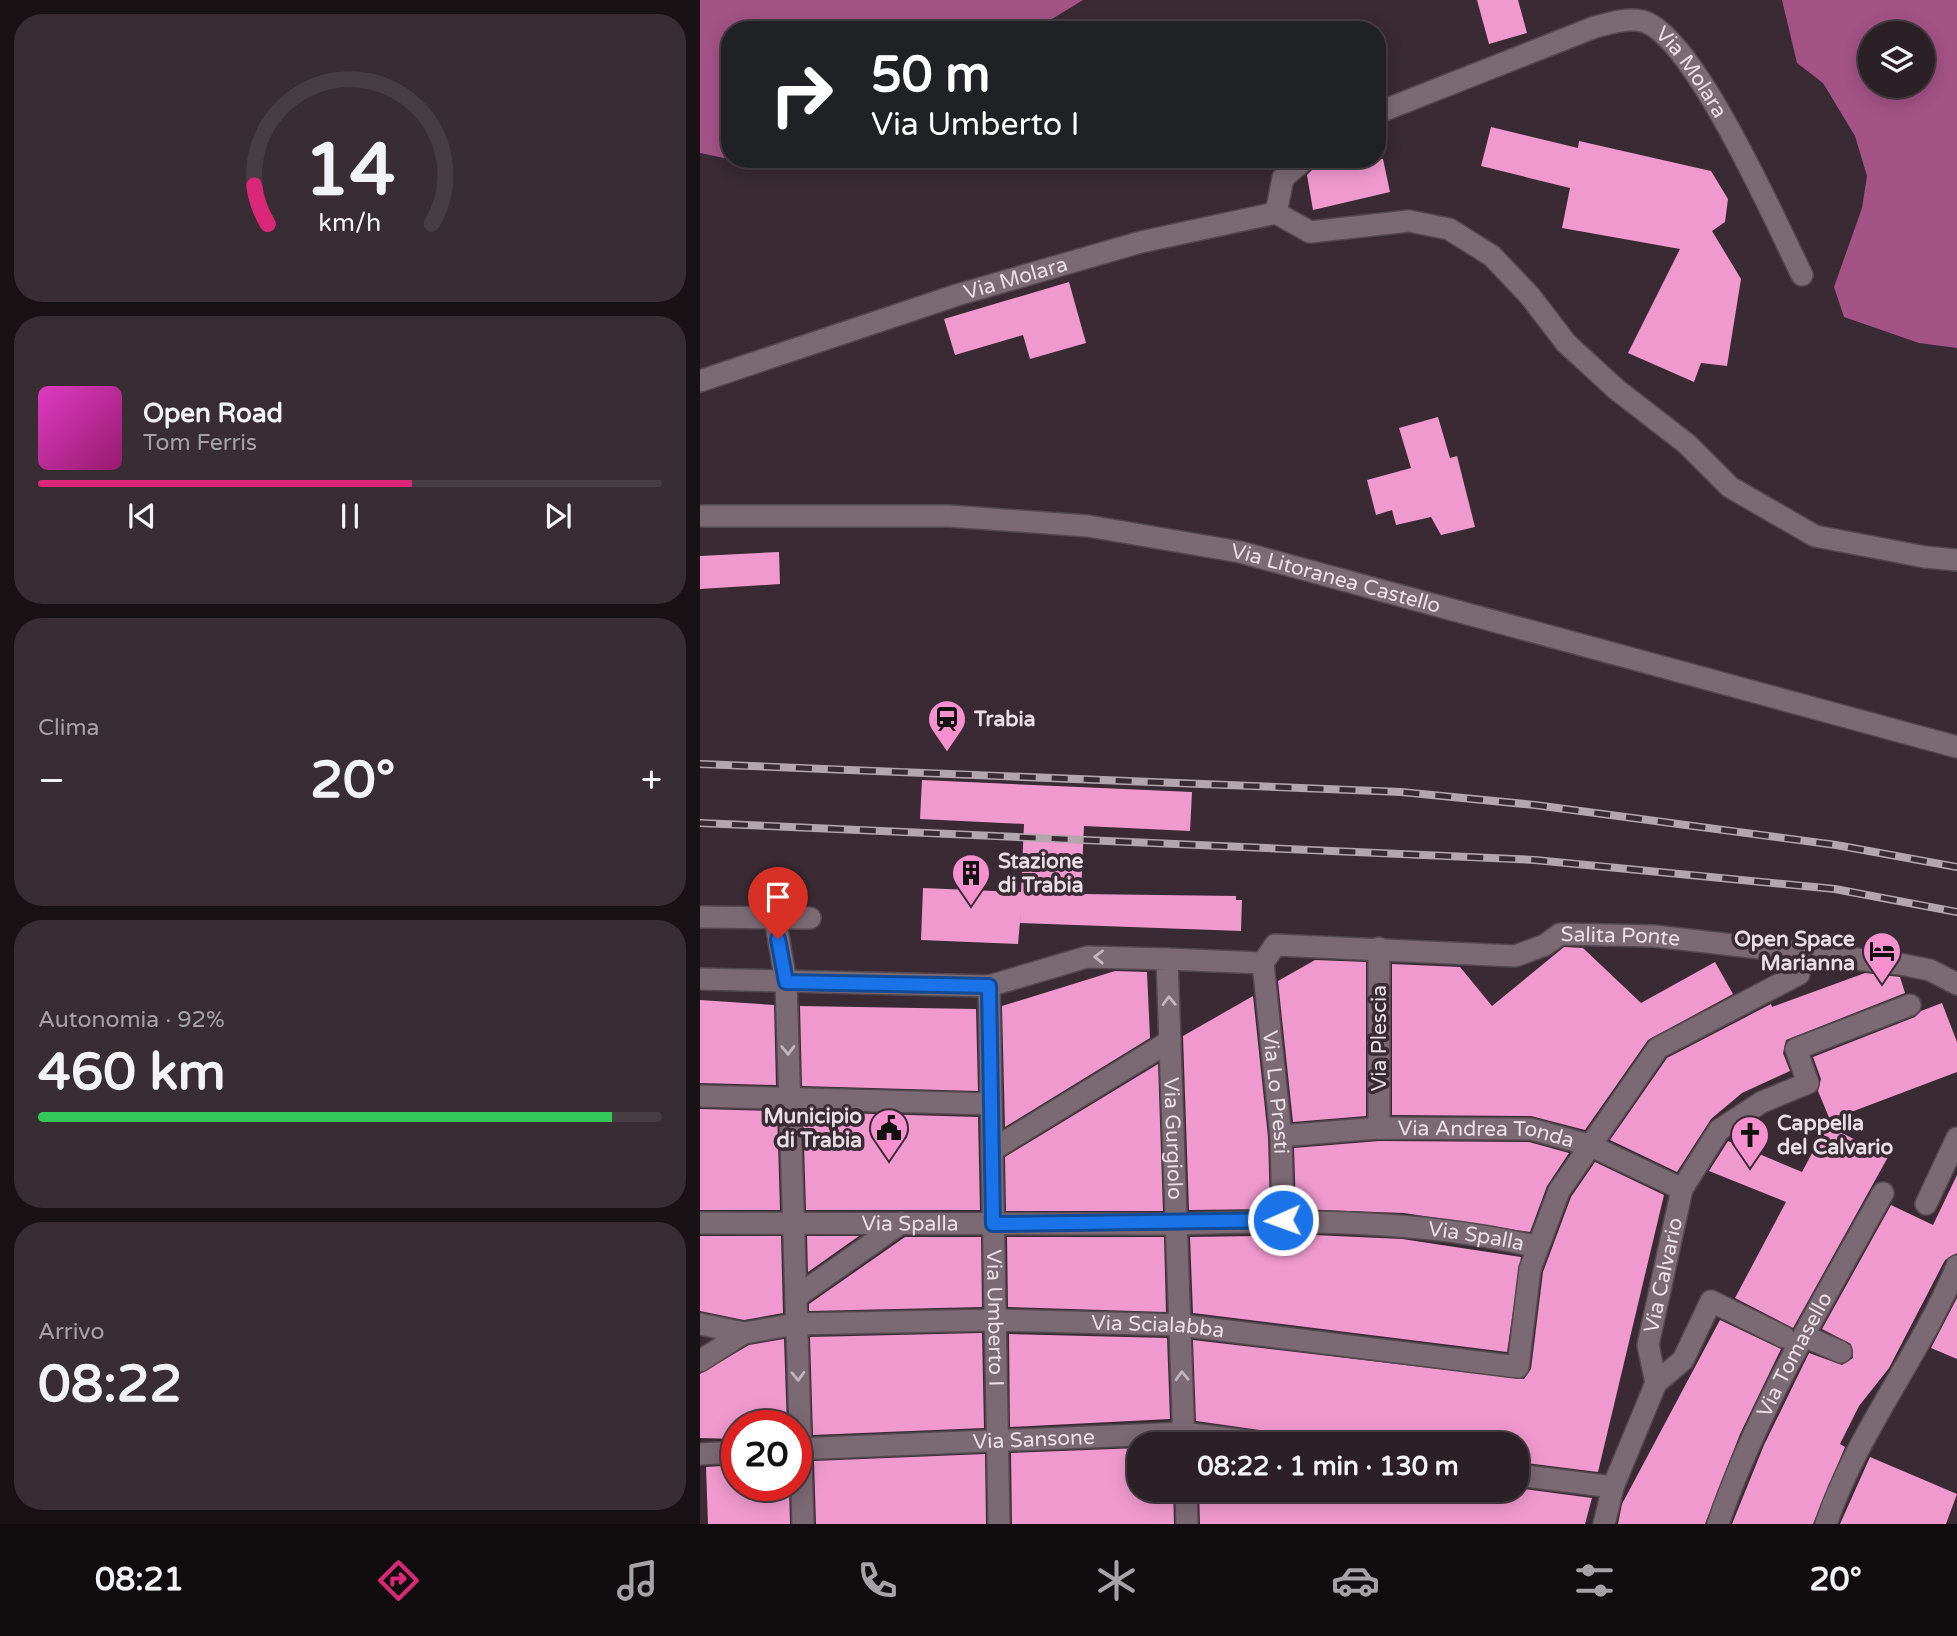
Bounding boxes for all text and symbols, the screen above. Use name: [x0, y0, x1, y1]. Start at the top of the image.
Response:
street label: Via Molara: [1650, 21, 1732, 122]
map controls: [1858, 21, 1935, 98]
button: layers: [1858, 21, 1935, 98]
text: 50 m: [871, 46, 990, 105]
icon: right: [756, 49, 847, 140]
text: Via Umberto I: [871, 106, 1080, 144]
text: 14: [304, 127, 396, 215]
text: km/h: [319, 208, 381, 238]
street label: Via Molara: [961, 252, 1070, 305]
text: Open Road: [143, 398, 283, 429]
text: Tom Ferris: [143, 429, 257, 457]
icon: previous: [123, 497, 161, 535]
icon: pause: [331, 497, 369, 535]
icon: next: [539, 497, 577, 535]
street label: Via Litoranea Castello: [1229, 539, 1443, 619]
station icon: Trabia: [926, 698, 968, 753]
place label: Trabia: [973, 707, 1036, 732]
text: Clima: [38, 714, 99, 742]
text: 20°: [310, 749, 395, 812]
text: −: [38, 758, 65, 804]
text: +: [641, 758, 662, 804]
place label: Stazione di Trabia: [998, 849, 1084, 898]
building icon: Stazione di Trabia: [950, 852, 992, 907]
pin: [748, 867, 808, 939]
icon: arrive: [759, 878, 797, 916]
street label: Salita Ponte: [1560, 922, 1681, 952]
place label: Open Space Marianna: [1734, 927, 1855, 976]
hotel icon: Open Space Marianna: [1861, 930, 1903, 985]
one-way arrow: [1093, 950, 1104, 965]
street label: Via Plescia: [1367, 985, 1392, 1091]
one-way arrow: [1161, 996, 1176, 1007]
text: Autonomia · 92%: [38, 1006, 225, 1034]
street label: Via Lo Presti: [1257, 1029, 1293, 1154]
text: 460 km: [38, 1041, 226, 1104]
one-way arrow: [780, 1045, 795, 1056]
street label: Via Gurgiolo: [1158, 1077, 1187, 1200]
place label: Municipio di Trabia: [764, 1104, 862, 1153]
public building icon: Municipio di Trabia: [868, 1107, 910, 1162]
place label: Cappella del Calvario: [1777, 1111, 1894, 1160]
church icon: Cappella del Calvario: [1729, 1114, 1771, 1169]
street label: Via Andrea Tonda: [1398, 1116, 1577, 1153]
position arrow: [1246, 1183, 1320, 1257]
street label: Via Spalla: [861, 1211, 959, 1237]
street label: Via Calvario: [1639, 1215, 1688, 1335]
street label: Via Spalla: [1427, 1217, 1526, 1257]
street label: Via Umberto I: [981, 1249, 1008, 1387]
street label: Via Tomasello: [1752, 1288, 1838, 1421]
street label: Via Scialabba: [1091, 1311, 1226, 1343]
text: Arrivo: [38, 1318, 104, 1346]
text: 08:22: [38, 1353, 182, 1416]
one-way arrow: [1174, 1370, 1189, 1381]
one-way arrow: [790, 1371, 806, 1381]
speed limit sign: 20: [721, 1410, 812, 1501]
street label: Via Sansone: [972, 1425, 1095, 1455]
text: 08:22 · 1 min · 130 m: [1197, 1451, 1459, 1482]
icon: directions: [374, 1556, 423, 1605]
icon: music: [613, 1556, 662, 1605]
icon: phone: [853, 1556, 902, 1605]
icon: climate: [1092, 1556, 1141, 1605]
icon: car: [1331, 1556, 1380, 1605]
icon: filters: [1570, 1556, 1619, 1605]
text: 08:21: [95, 1561, 184, 1599]
text: 20°: [1809, 1561, 1862, 1599]

